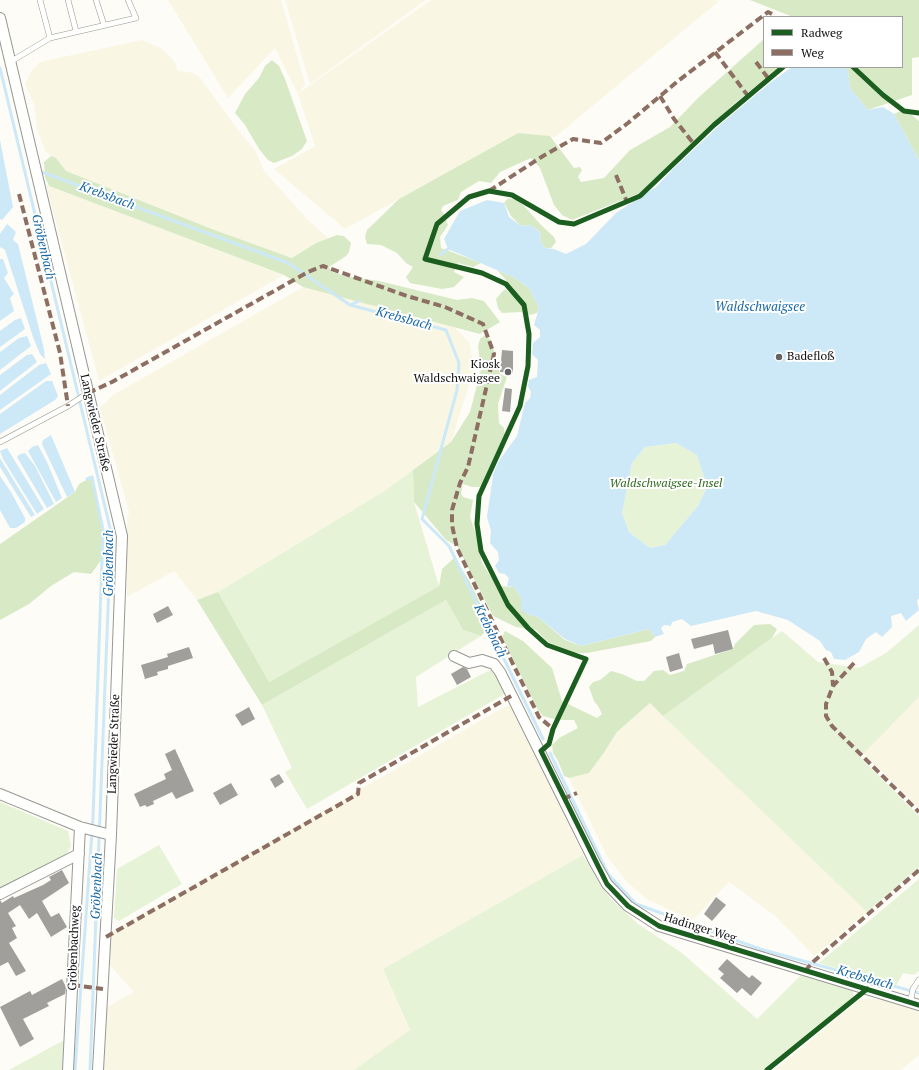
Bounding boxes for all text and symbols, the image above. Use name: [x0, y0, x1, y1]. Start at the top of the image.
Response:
legend: [763, 16, 903, 68]
text: Radweg: [801, 25, 842, 40]
text: Weg: [801, 45, 824, 60]
water label: Krebsbach: [77, 179, 137, 213]
water label: Gröbenbach: [28, 213, 58, 281]
water label: Waldschwaigsee: [715, 299, 805, 315]
water label: Krebsbach: [374, 304, 434, 334]
place label: Badefloß: [787, 350, 835, 364]
marker: Badefloß: [774, 352, 784, 362]
place label: Kiosk Waldschwaigsee: [413, 358, 500, 386]
marker: Kiosk Waldschwaigsee: [503, 367, 513, 377]
street label: Langwieder Straße: [77, 373, 113, 473]
park label: Waldschwaigsee-Insel: [610, 477, 722, 491]
water label: Gröbenbach: [101, 530, 117, 596]
water label: Krebsbach: [470, 602, 510, 660]
street label: Langwieder Straße: [105, 694, 123, 794]
water label: Gröbenbach: [88, 852, 106, 920]
street label: Gröbenbachweg: [65, 905, 83, 991]
street label: Hadinger Weg: [662, 910, 738, 946]
water label: Krebsbach: [835, 963, 895, 993]

